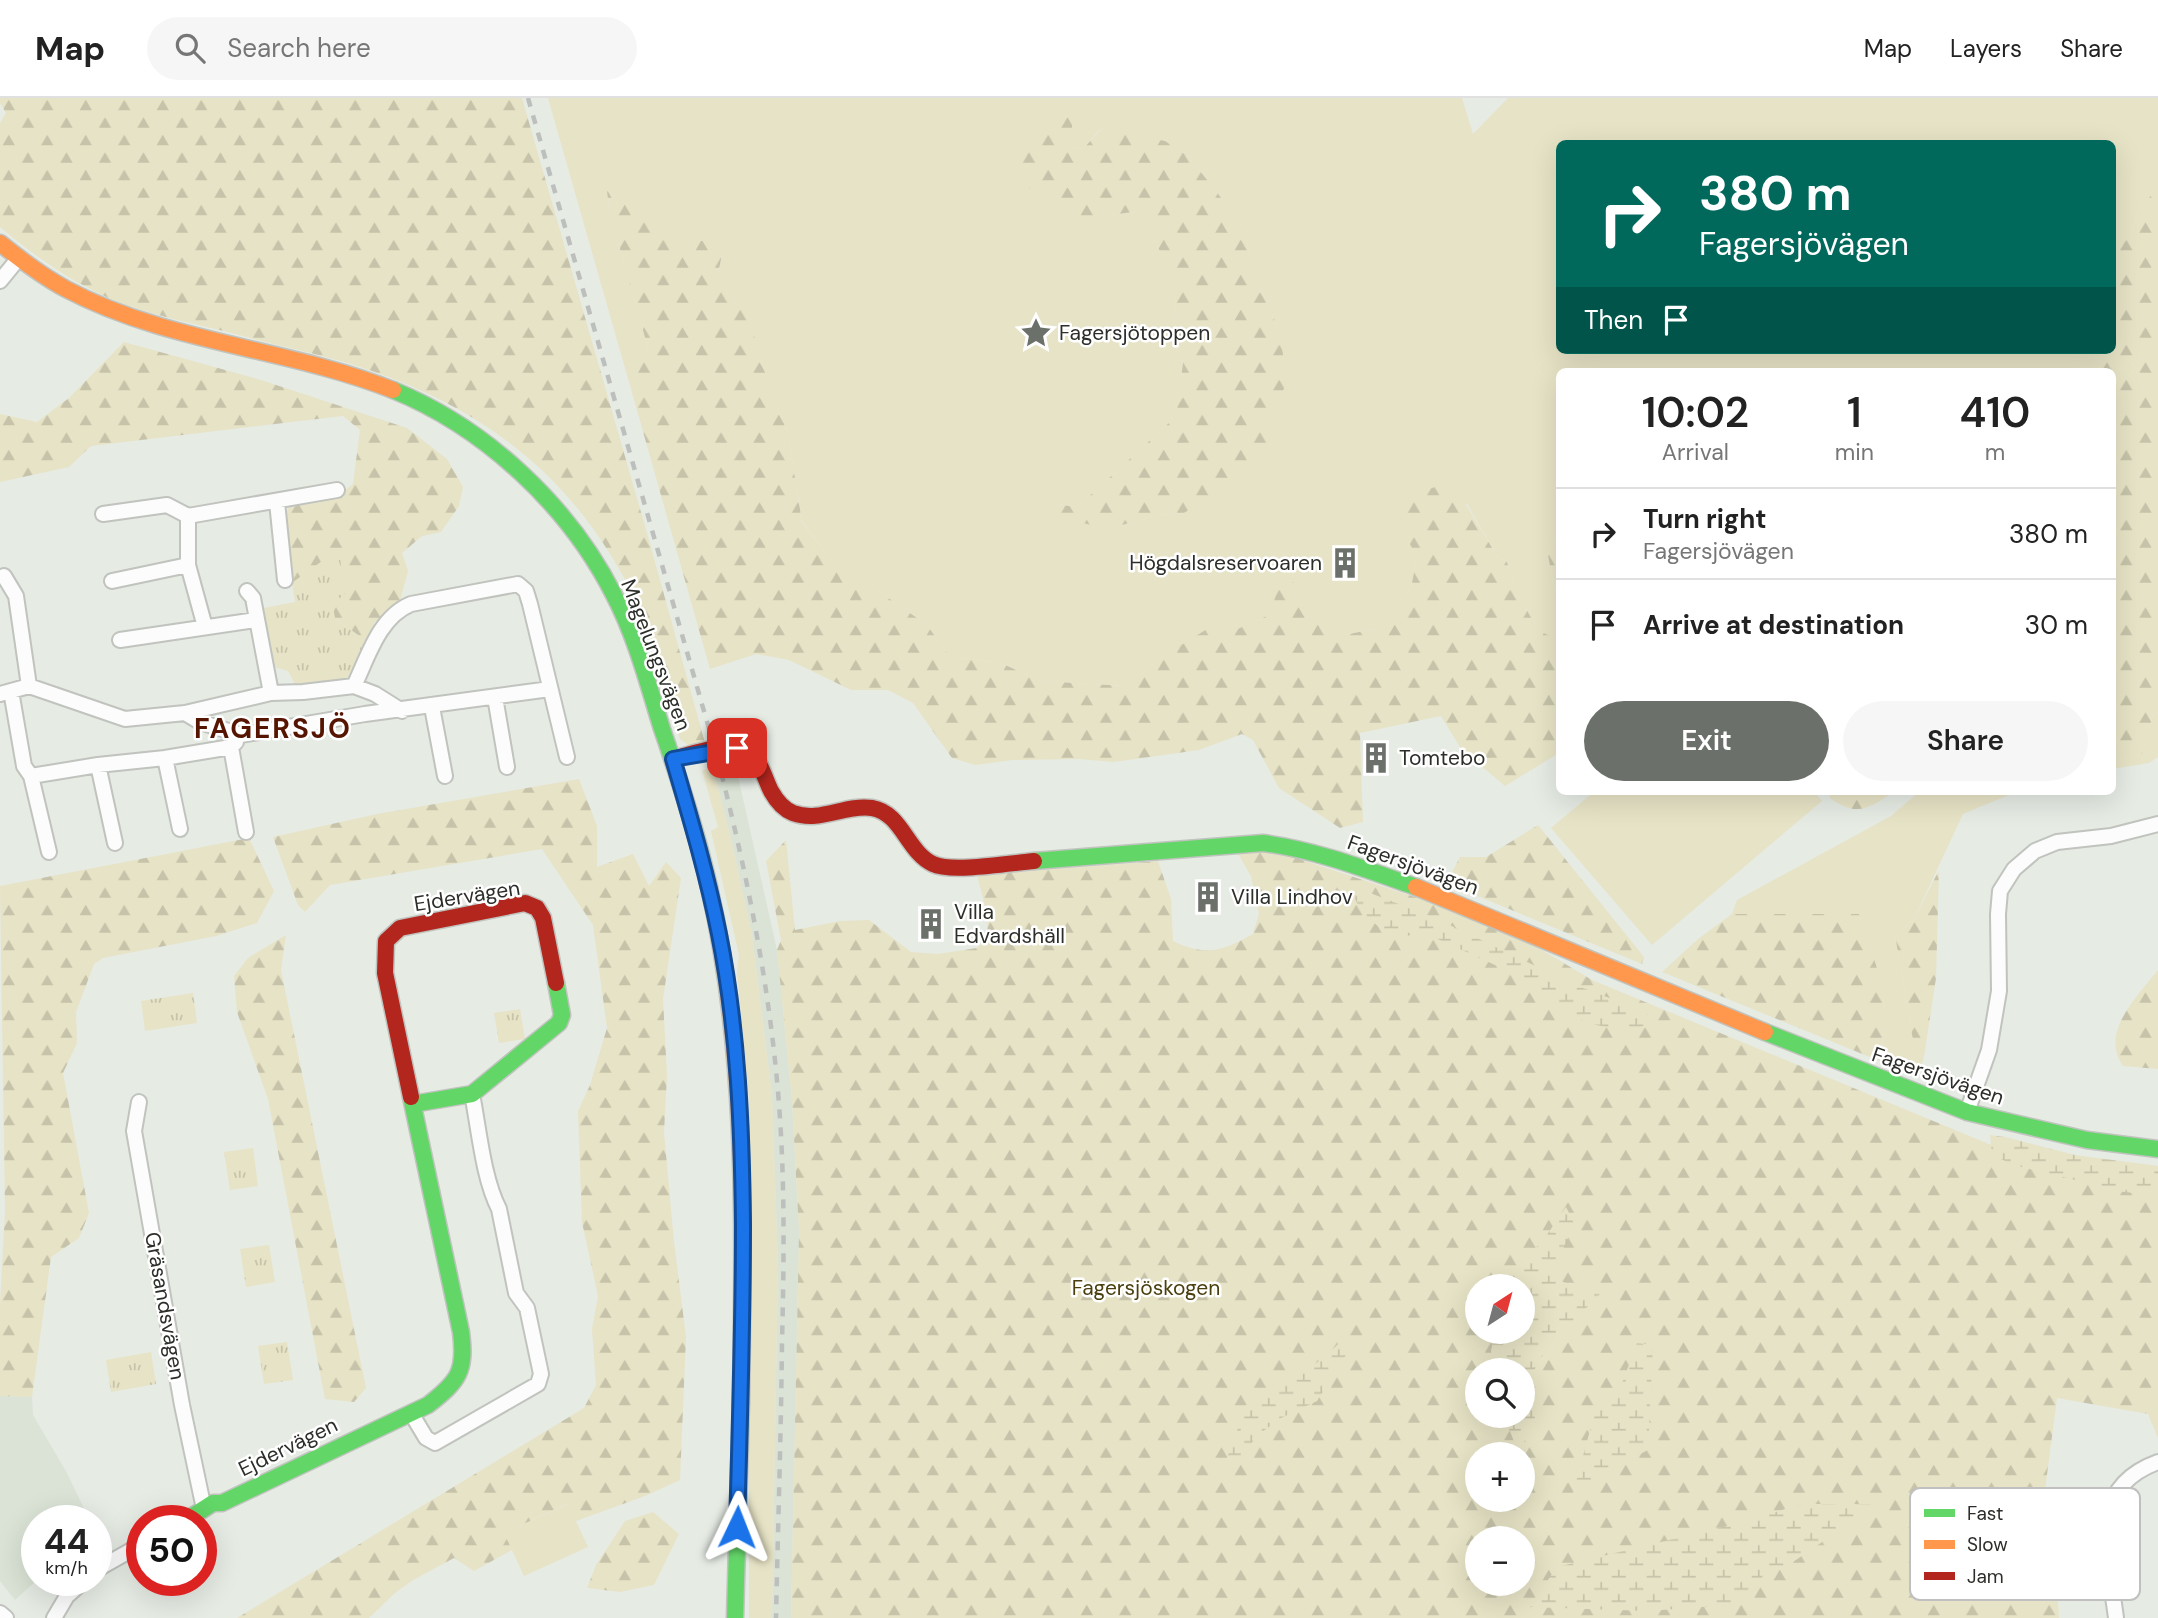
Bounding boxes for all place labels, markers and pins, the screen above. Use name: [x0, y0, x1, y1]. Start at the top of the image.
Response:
place icon: Fagersjötoppen: [1019, 316, 1053, 350]
place label: Fagersjötoppen: [1059, 319, 1210, 347]
building icon: Högdalsreservoaren: [1328, 546, 1362, 580]
place label: Högdalsreservoaren: [1129, 549, 1322, 577]
pin: [707, 718, 767, 778]
building icon: Tomtebo: [1359, 741, 1393, 775]
place label: Tomtebo: [1399, 744, 1486, 772]
building icon: Villa Lindhov: [1191, 880, 1225, 914]
place label: Villa Lindhov: [1231, 883, 1353, 911]
place label: Villa Edvardshäll: [954, 898, 1065, 950]
building icon: Villa Edvardshäll: [914, 907, 948, 941]

